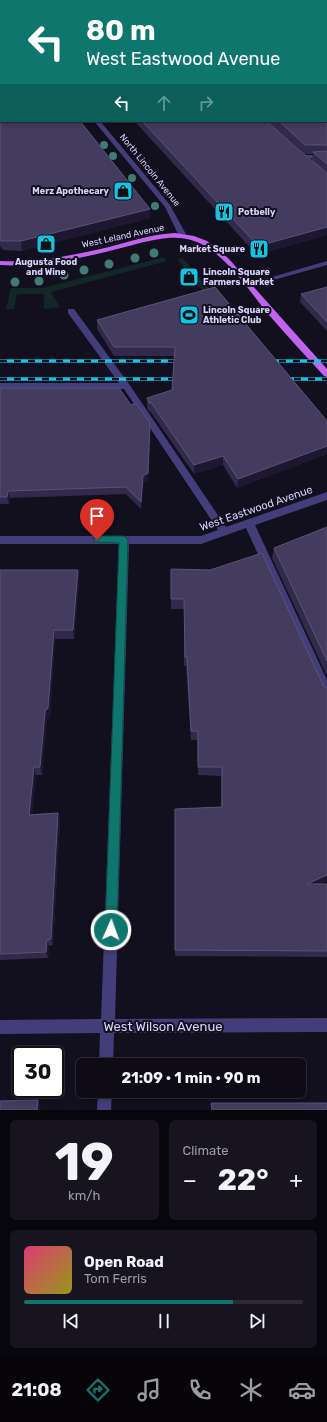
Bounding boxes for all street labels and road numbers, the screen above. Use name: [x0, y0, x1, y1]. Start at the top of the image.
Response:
street label: North Lincoln Avenue: [118, 132, 182, 208]
street label: West Leland Avenue: [81, 222, 165, 250]
street label: West Eastwood Avenue: [198, 483, 314, 534]
street label: West Wilson Avenue: [103, 1019, 223, 1034]

